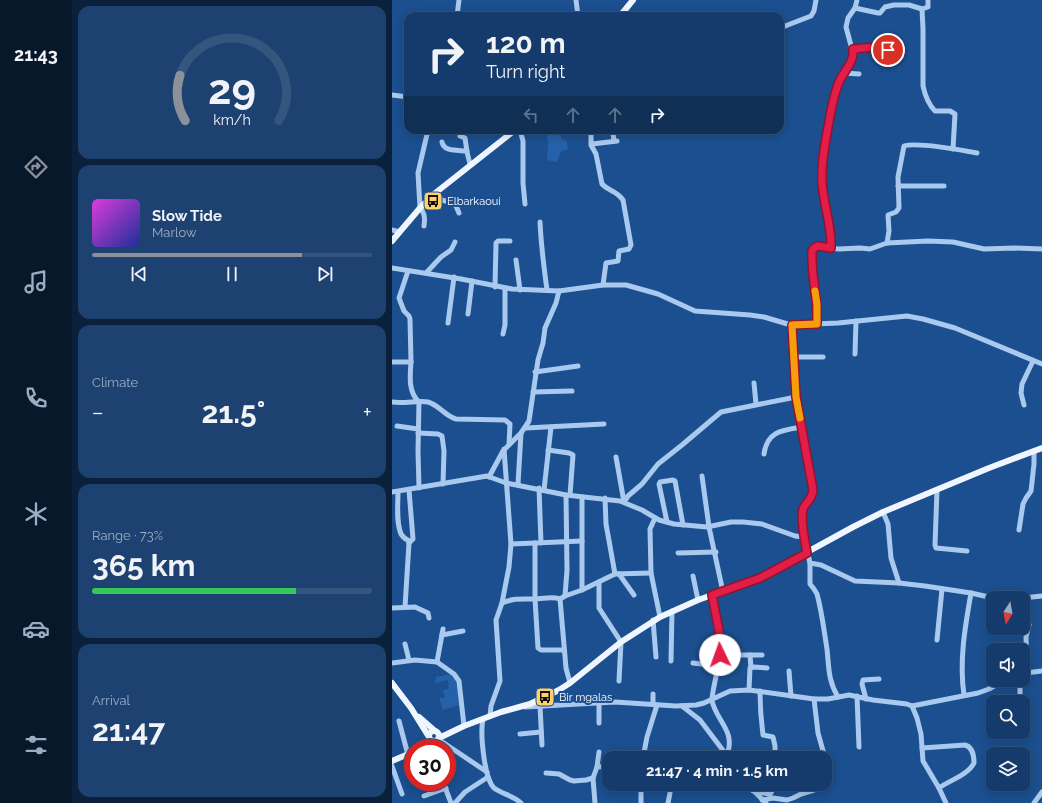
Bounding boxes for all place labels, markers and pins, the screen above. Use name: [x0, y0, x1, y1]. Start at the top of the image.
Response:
pin: [871, 33, 905, 67]
bus stop icon: Elbarkaoui: [422, 190, 444, 212]
place label: Elbarkaoui: [447, 195, 501, 208]
bus stop icon: Bir mgalas: [534, 686, 556, 708]
place label: Bir mgalas: [559, 691, 612, 704]

